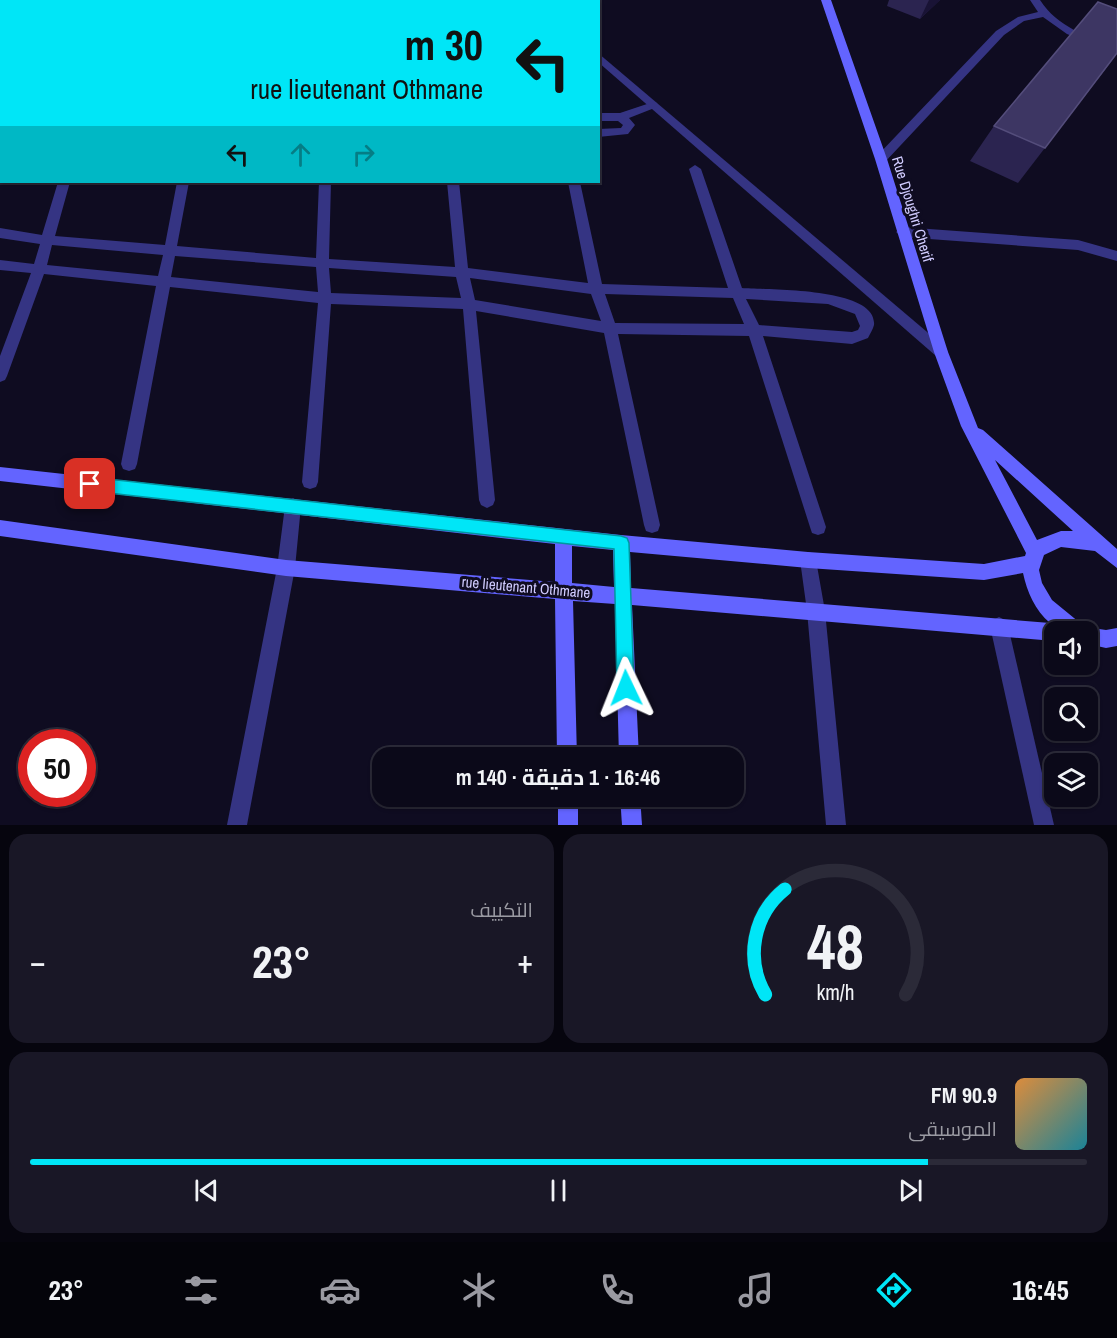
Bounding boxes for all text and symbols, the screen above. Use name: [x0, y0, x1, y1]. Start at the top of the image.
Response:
text: 30 m: [404, 17, 483, 73]
icon: left: [504, 24, 582, 102]
text: rue lieutenant Othmane: [250, 71, 483, 107]
icon: left: [221, 138, 254, 171]
icon: ahead: [284, 138, 317, 171]
icon: right: [347, 138, 380, 171]
street label: Rue Djoughri Cherif: [887, 154, 939, 265]
pin: [64, 458, 115, 509]
icon: arrive: [73, 467, 106, 500]
street label: rue lieutenant Othmane: [461, 571, 591, 603]
map controls: [1044, 621, 1098, 807]
button: sound: [1044, 621, 1098, 675]
position arrow: [594, 656, 658, 720]
button: search: [1044, 687, 1098, 741]
speed limit sign: 50: [18, 729, 96, 807]
button: layers: [1044, 753, 1098, 807]
text: 16:46 · 1 دقيقة · 140 m: [456, 762, 660, 792]
text: التكييف: [470, 896, 533, 923]
text: 48: [807, 904, 864, 988]
text: 23°: [252, 931, 311, 992]
text: −: [30, 939, 46, 983]
text: +: [517, 939, 533, 983]
text: km/h: [816, 979, 855, 1008]
text: 90.9 FM: [931, 1080, 997, 1110]
text: الموسيقى: [908, 1115, 997, 1142]
icon: previous: [190, 1174, 223, 1207]
icon: pause: [542, 1174, 575, 1207]
icon: next: [894, 1174, 927, 1207]
icon: filters: [180, 1269, 222, 1311]
icon: car: [319, 1269, 361, 1311]
icon: climate: [458, 1269, 500, 1311]
icon: phone: [596, 1269, 638, 1311]
icon: music: [735, 1269, 777, 1311]
icon: directions: [873, 1269, 915, 1311]
text: 23°: [48, 1272, 84, 1308]
text: 16:45: [1012, 1272, 1069, 1308]

